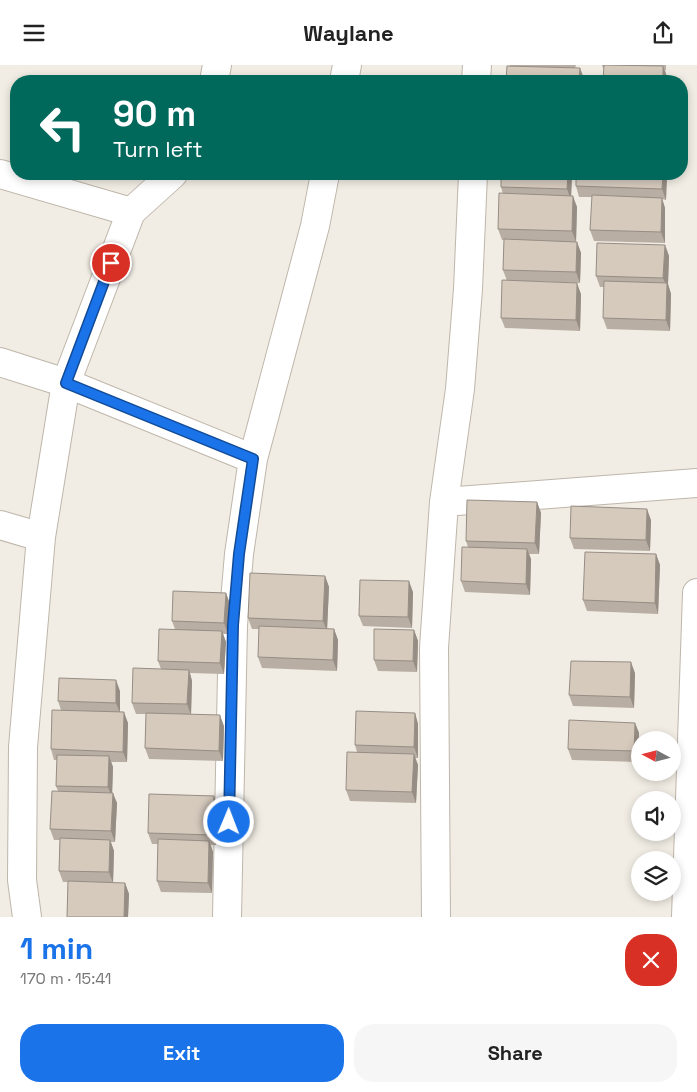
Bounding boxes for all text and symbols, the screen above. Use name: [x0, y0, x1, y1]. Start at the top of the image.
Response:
icon: menu: [20, 19, 48, 47]
text: Waylane: [303, 19, 394, 47]
icon: share: [649, 19, 677, 47]
text: 90 m: [113, 92, 196, 136]
icon: left: [30, 95, 95, 160]
text: Turn left: [113, 135, 203, 163]
pin: [90, 242, 132, 284]
icon: arrive: [97, 249, 125, 277]
north arrow: [631, 731, 681, 781]
map controls: [631, 731, 681, 901]
button: sound: [631, 791, 681, 841]
position arrow: [202, 795, 254, 847]
button: layers: [631, 851, 681, 901]
text: 1 min: [20, 929, 93, 968]
button: close: [625, 934, 677, 986]
text: 170 m · 15:41: [20, 968, 112, 989]
button: Exit: [20, 1024, 344, 1082]
button: Share: [354, 1024, 677, 1082]

